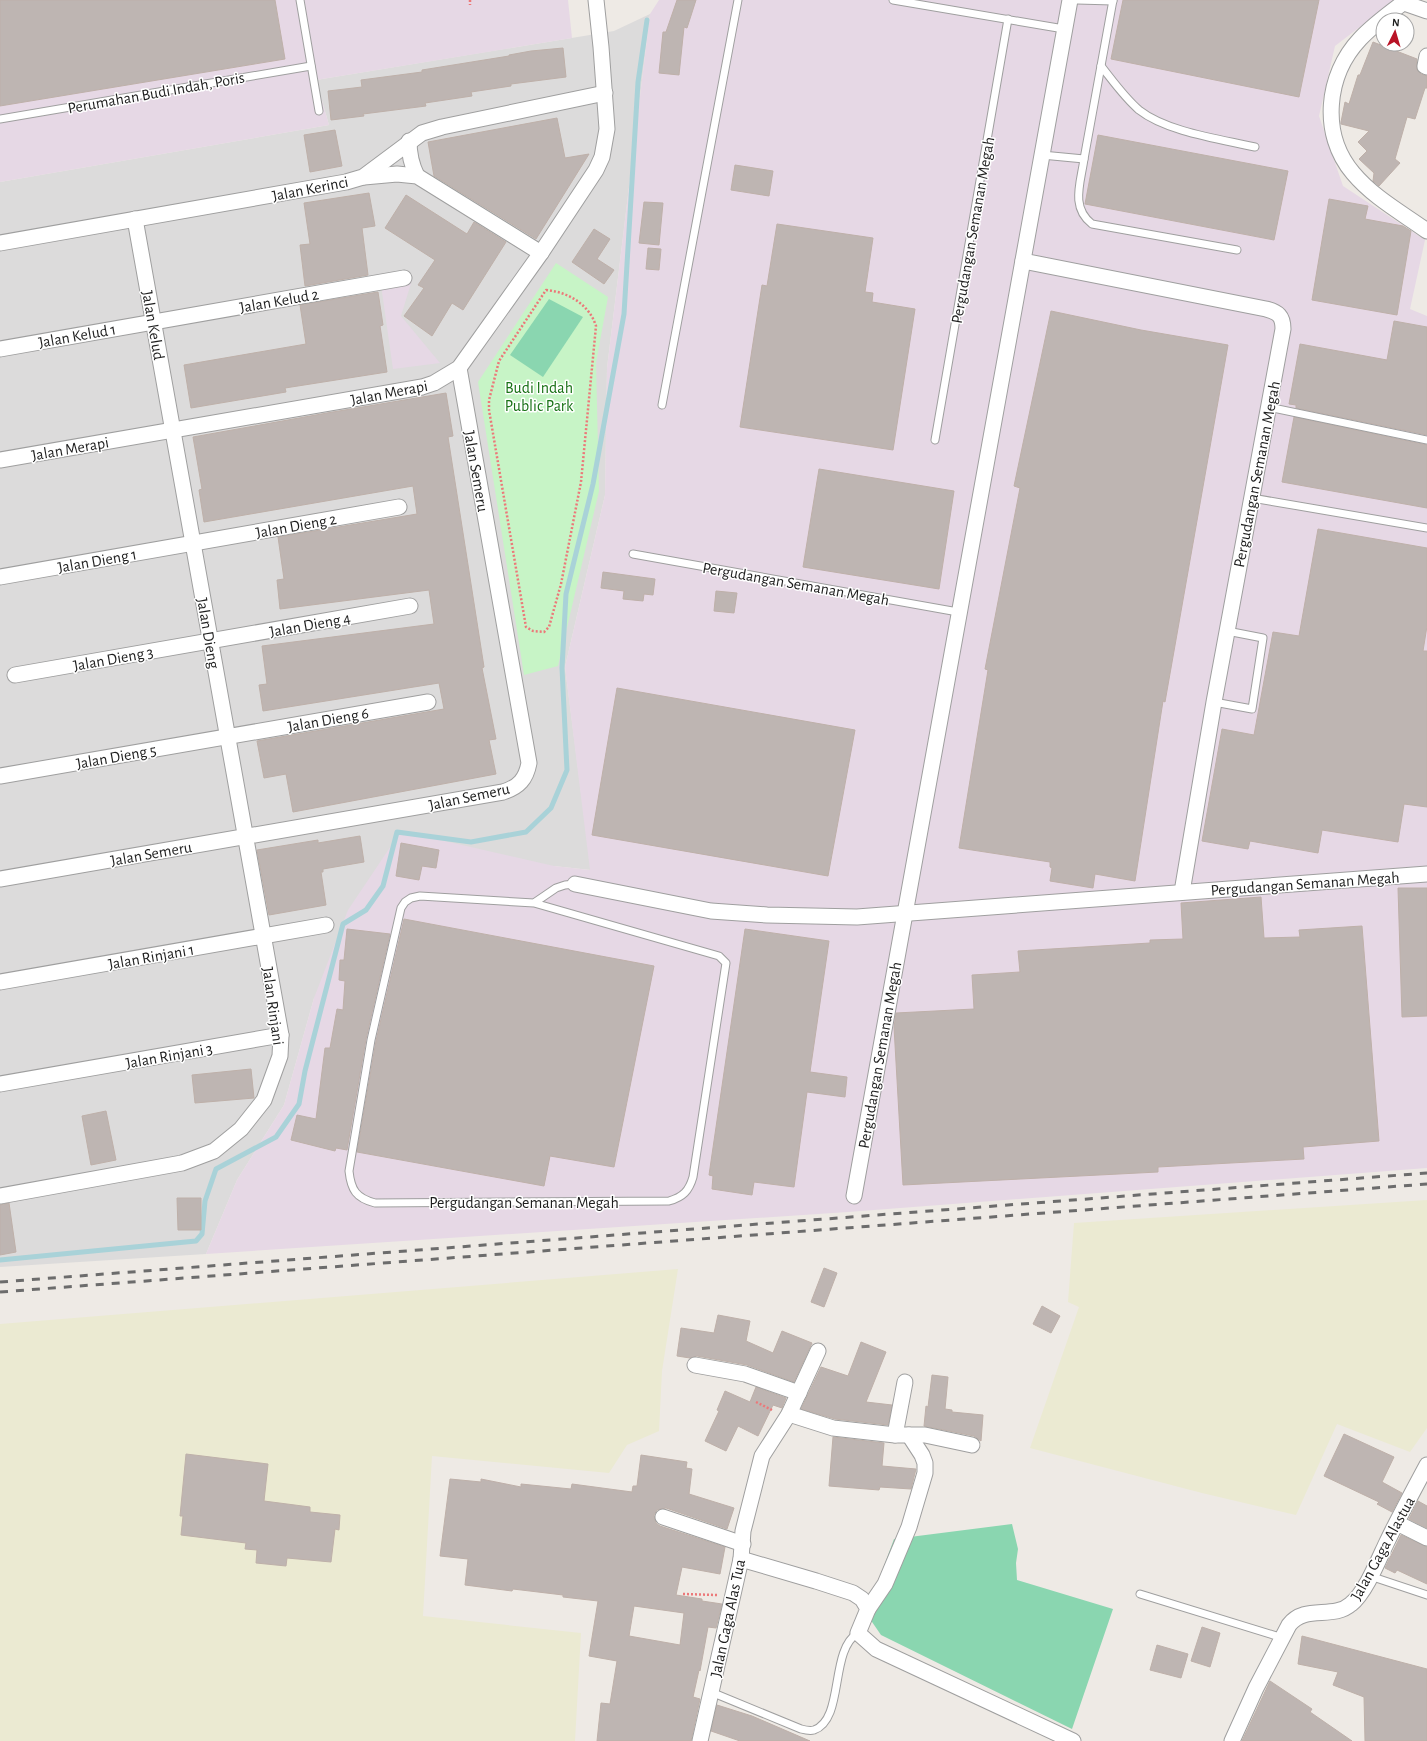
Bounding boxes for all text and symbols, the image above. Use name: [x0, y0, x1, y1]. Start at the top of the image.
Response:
north arrow: [1375, 12, 1415, 52]
text: N: [1392, 17, 1400, 28]
street label: Perumahan Budi Indah, Poris: [66, 70, 246, 116]
street label: Pergudangan Semanan Megah: [949, 135, 997, 325]
street label: Jalan Kerinci: [271, 174, 350, 204]
street label: Jalan Kelud 2: [238, 286, 320, 316]
street label: Jalan Kelud: [139, 289, 167, 361]
street label: Jalan Kelud 1: [37, 321, 117, 351]
street label: Jalan Merapi: [349, 378, 429, 408]
park label: Budi Indah Public Park: [505, 380, 574, 414]
street label: Pergudangan Semanan Megah: [1231, 380, 1283, 569]
street label: Jalan Semeru: [461, 429, 491, 513]
street label: Jalan Merapi: [30, 434, 110, 464]
street label: Jalan Dieng 2: [255, 511, 338, 541]
street label: Jalan Dieng 1: [56, 546, 138, 576]
street label: Pergudangan Semanan Megah: [701, 560, 891, 608]
street label: Jalan Dieng: [194, 596, 222, 670]
street label: Jalan Dieng 4: [268, 610, 352, 640]
street label: Jalan Dieng 3: [72, 644, 154, 674]
street label: Jalan Dieng 6: [286, 705, 370, 735]
street label: Jalan Dieng 5: [75, 742, 157, 772]
street label: Jalan Semeru: [427, 781, 511, 813]
street label: Jalan Semeru: [109, 839, 193, 869]
street label: Pergudangan Semanan Megah: [1210, 869, 1400, 899]
street label: Jalan Rinjani 1: [107, 942, 196, 973]
street label: Pergudangan Semanan Megah: [856, 960, 904, 1150]
street label: Jalan Rinjani: [259, 966, 286, 1046]
street label: Jalan Rinjani 3: [124, 1040, 214, 1072]
street label: Pergudangan Semanan Megah: [429, 1195, 619, 1211]
street label: Jalan Gaga Alastua: [1348, 1494, 1418, 1603]
street label: Jalan Gaga Alas Tua: [708, 1558, 748, 1679]

